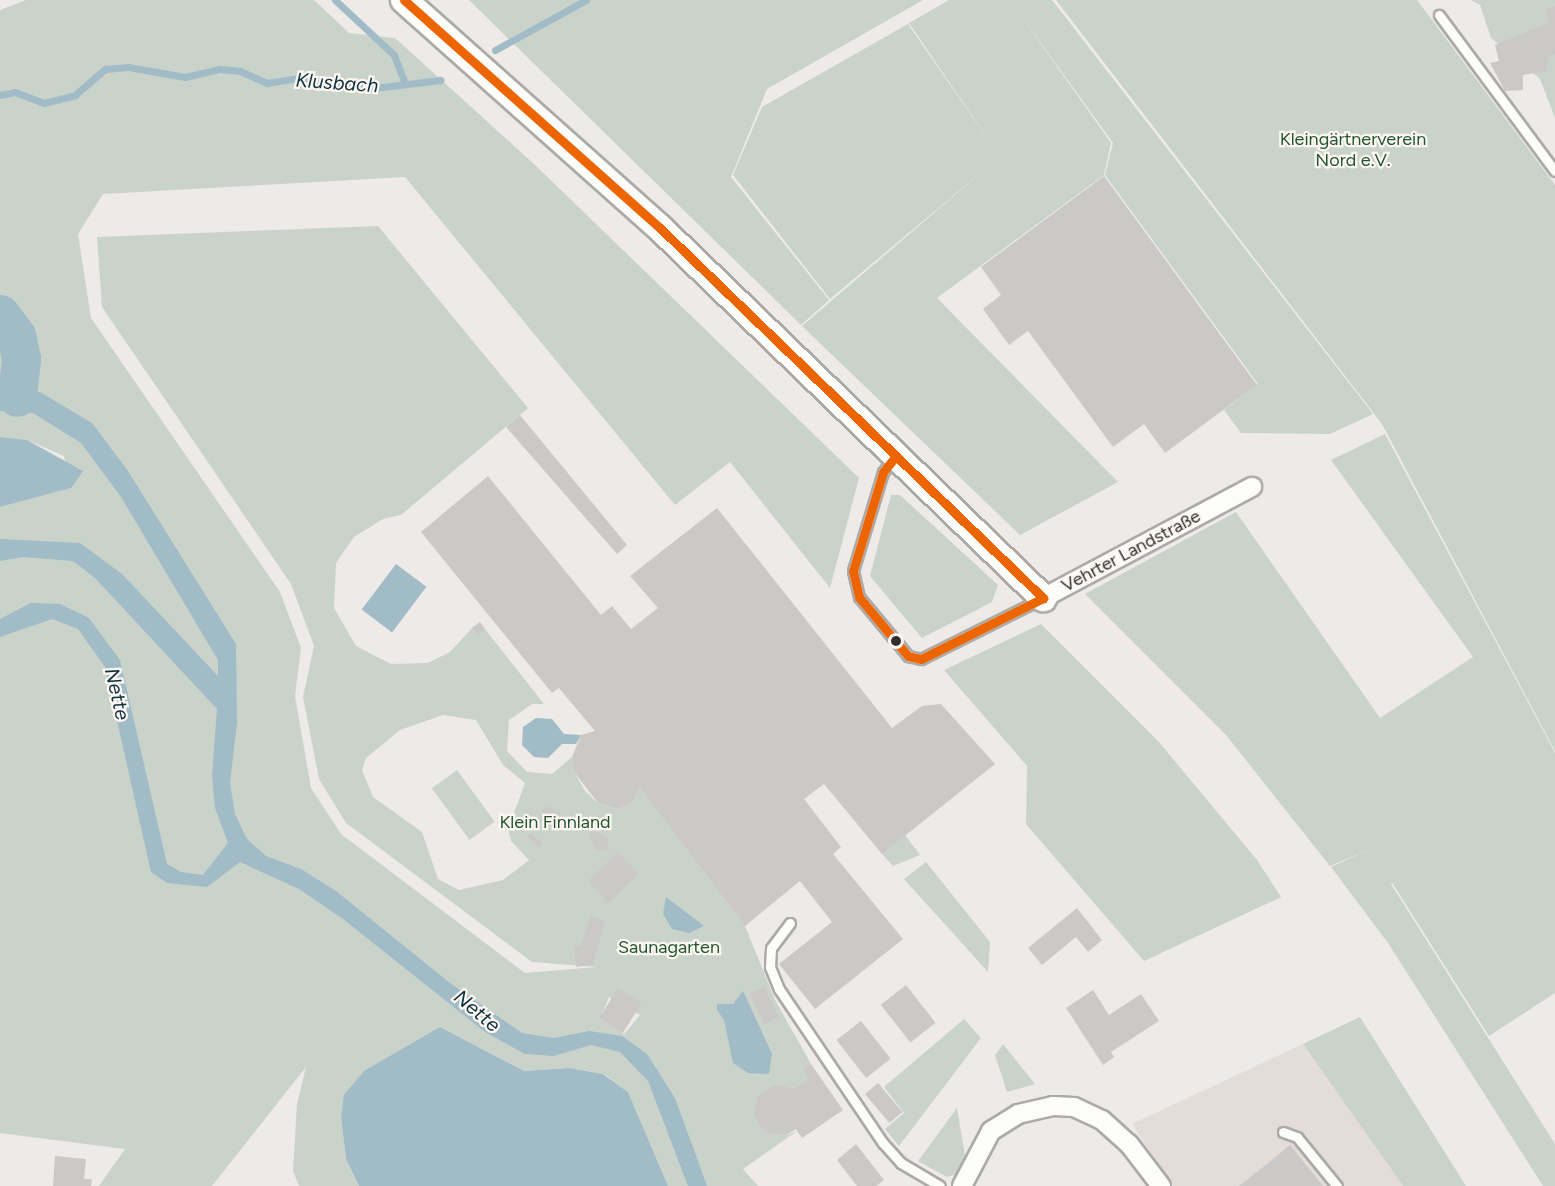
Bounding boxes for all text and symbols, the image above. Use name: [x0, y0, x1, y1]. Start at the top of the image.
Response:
water label: Klusbach: [295, 68, 379, 98]
park label: Kleingärtnerverein Nord e.V.: [1280, 129, 1426, 172]
street label: Vehrter Landstraße: [1058, 505, 1204, 597]
unlabelled marker: [890, 635, 902, 647]
water label: Nette: [99, 666, 135, 722]
park label: Klein Finnland: [499, 811, 611, 833]
park label: Saunagarten: [618, 936, 720, 958]
water label: Nette: [449, 985, 505, 1037]

